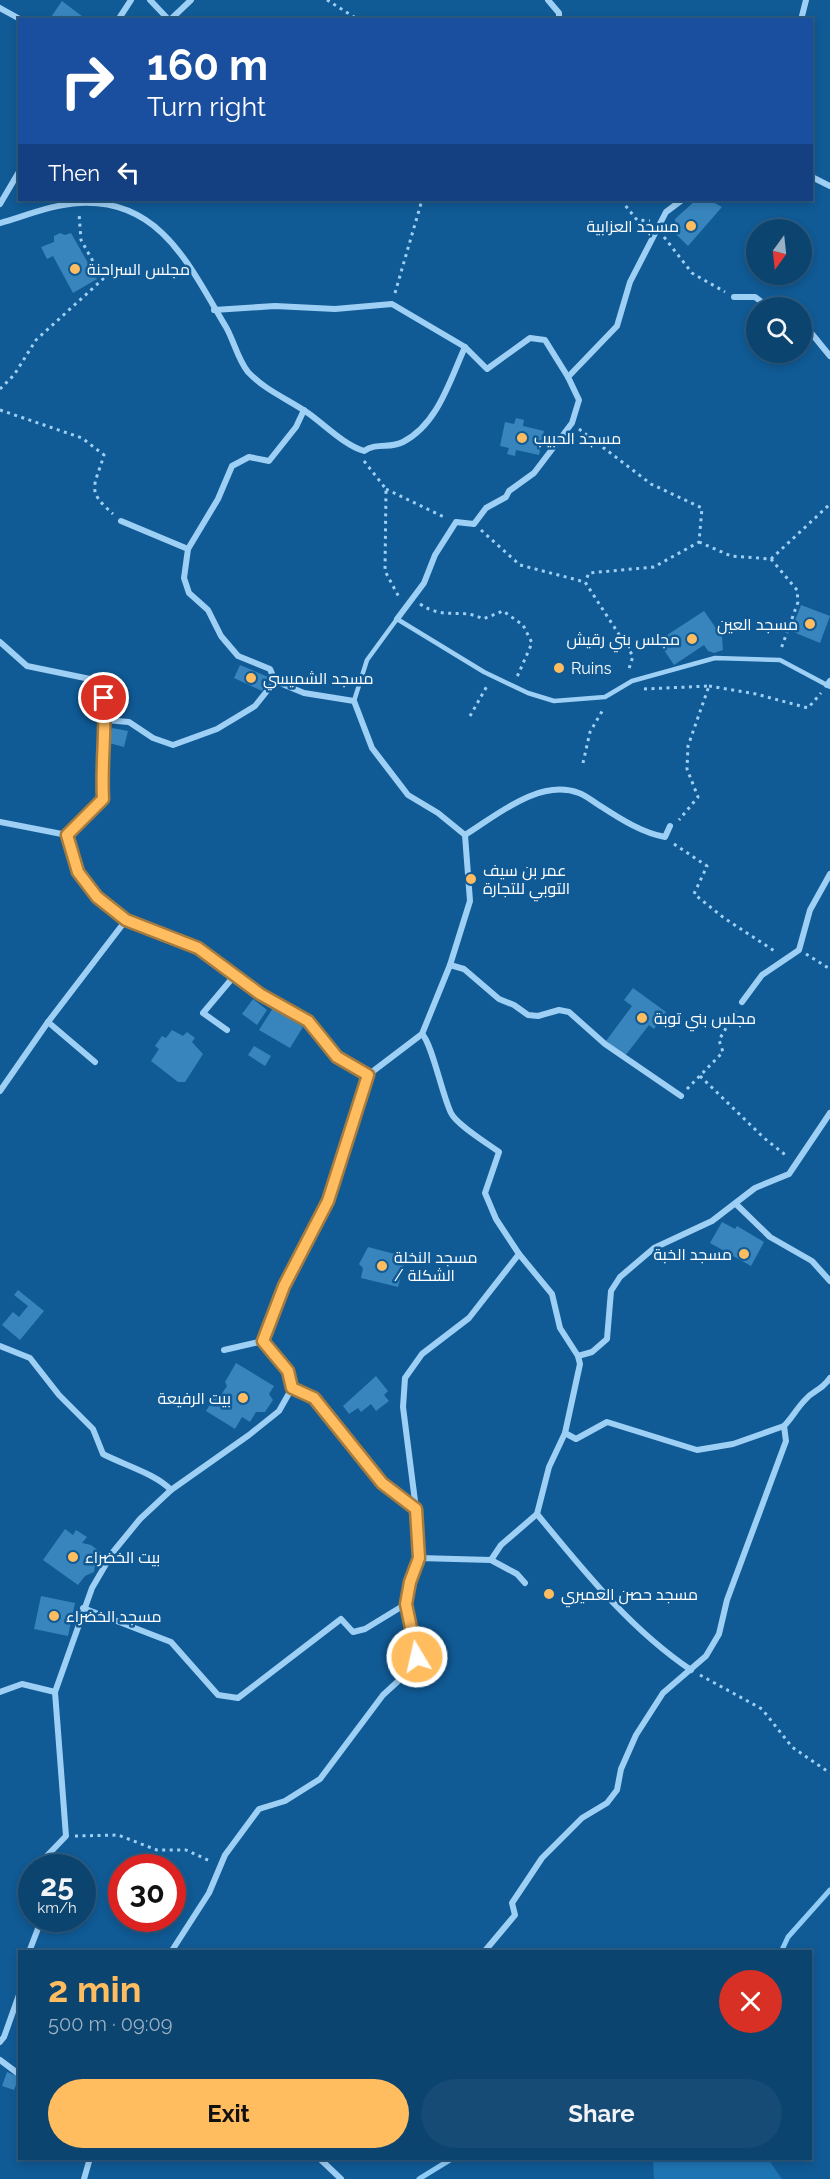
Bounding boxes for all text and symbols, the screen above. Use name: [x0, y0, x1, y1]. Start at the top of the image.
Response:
text: 160 m: [147, 41, 268, 90]
icon: right: [48, 42, 126, 120]
text: Turn right: [147, 91, 266, 122]
icon: left: [112, 156, 145, 189]
text: Then: [48, 160, 100, 186]
place label: مسجد العزابية: [586, 217, 679, 236]
marker: مسجد العزابية: [684, 219, 698, 233]
north arrow: [746, 219, 812, 285]
map controls: [746, 219, 812, 363]
place label: مجلس السراحنة: [87, 260, 190, 280]
marker: مجلس السراحنة: [68, 262, 82, 276]
button: search: [746, 297, 812, 363]
place label: مسجد الحبيب: [534, 429, 621, 448]
marker: مسجد الحبيب: [515, 431, 529, 445]
place label: مسجد العين: [717, 615, 798, 635]
marker: مسجد العين: [803, 617, 817, 631]
place label: مجلس بني رقيش: [566, 630, 680, 653]
marker: مجلس بني رقيش: [685, 632, 699, 646]
place label: Ruins: [571, 659, 612, 678]
marker: Ruins: [552, 661, 566, 675]
place label: مسجد الشميسي: [263, 669, 374, 691]
marker: مسجد الشميسي: [244, 671, 258, 685]
pin: [78, 672, 129, 723]
icon: arrive: [87, 681, 120, 714]
place label: عمر بن سيف التوبي للتجارة: [483, 861, 570, 902]
marker: عمر بن سيف التوبي للتجارة: [464, 872, 478, 886]
place label: مجلس بني توبة: [654, 1009, 756, 1032]
marker: مجلس بني توبة: [635, 1011, 649, 1025]
place label: مسجد الخبة: [653, 1245, 732, 1264]
marker: مسجد الخبة: [737, 1247, 751, 1261]
place label: مسجد النخلة / الشكلة: [394, 1248, 478, 1285]
marker: مسجد النخلة / الشكلة: [375, 1259, 389, 1273]
place label: بيت الرفيعة: [158, 1389, 231, 1408]
marker: بيت الرفيعة: [236, 1391, 250, 1405]
place label: بيت الخضراء: [85, 1548, 160, 1567]
marker: بيت الخضراء: [66, 1550, 80, 1564]
place label: مسجد حصن العميري: [561, 1585, 698, 1608]
marker: مسجد حصن العميري: [542, 1587, 556, 1601]
place label: مسجد الخضراء: [66, 1607, 162, 1626]
marker: مسجد الخضراء: [47, 1609, 61, 1623]
position arrow: [385, 1625, 449, 1689]
speed limit sign: 30: [108, 1854, 186, 1932]
text: 25: [40, 1868, 74, 1903]
text: km/h: [37, 1899, 77, 1917]
text: 2 min: [48, 1968, 141, 2010]
button: close: [719, 1970, 782, 2033]
text: 500 m · 09:09: [48, 2012, 173, 2036]
button: Exit: [48, 2079, 409, 2148]
button: Share: [421, 2079, 782, 2148]

